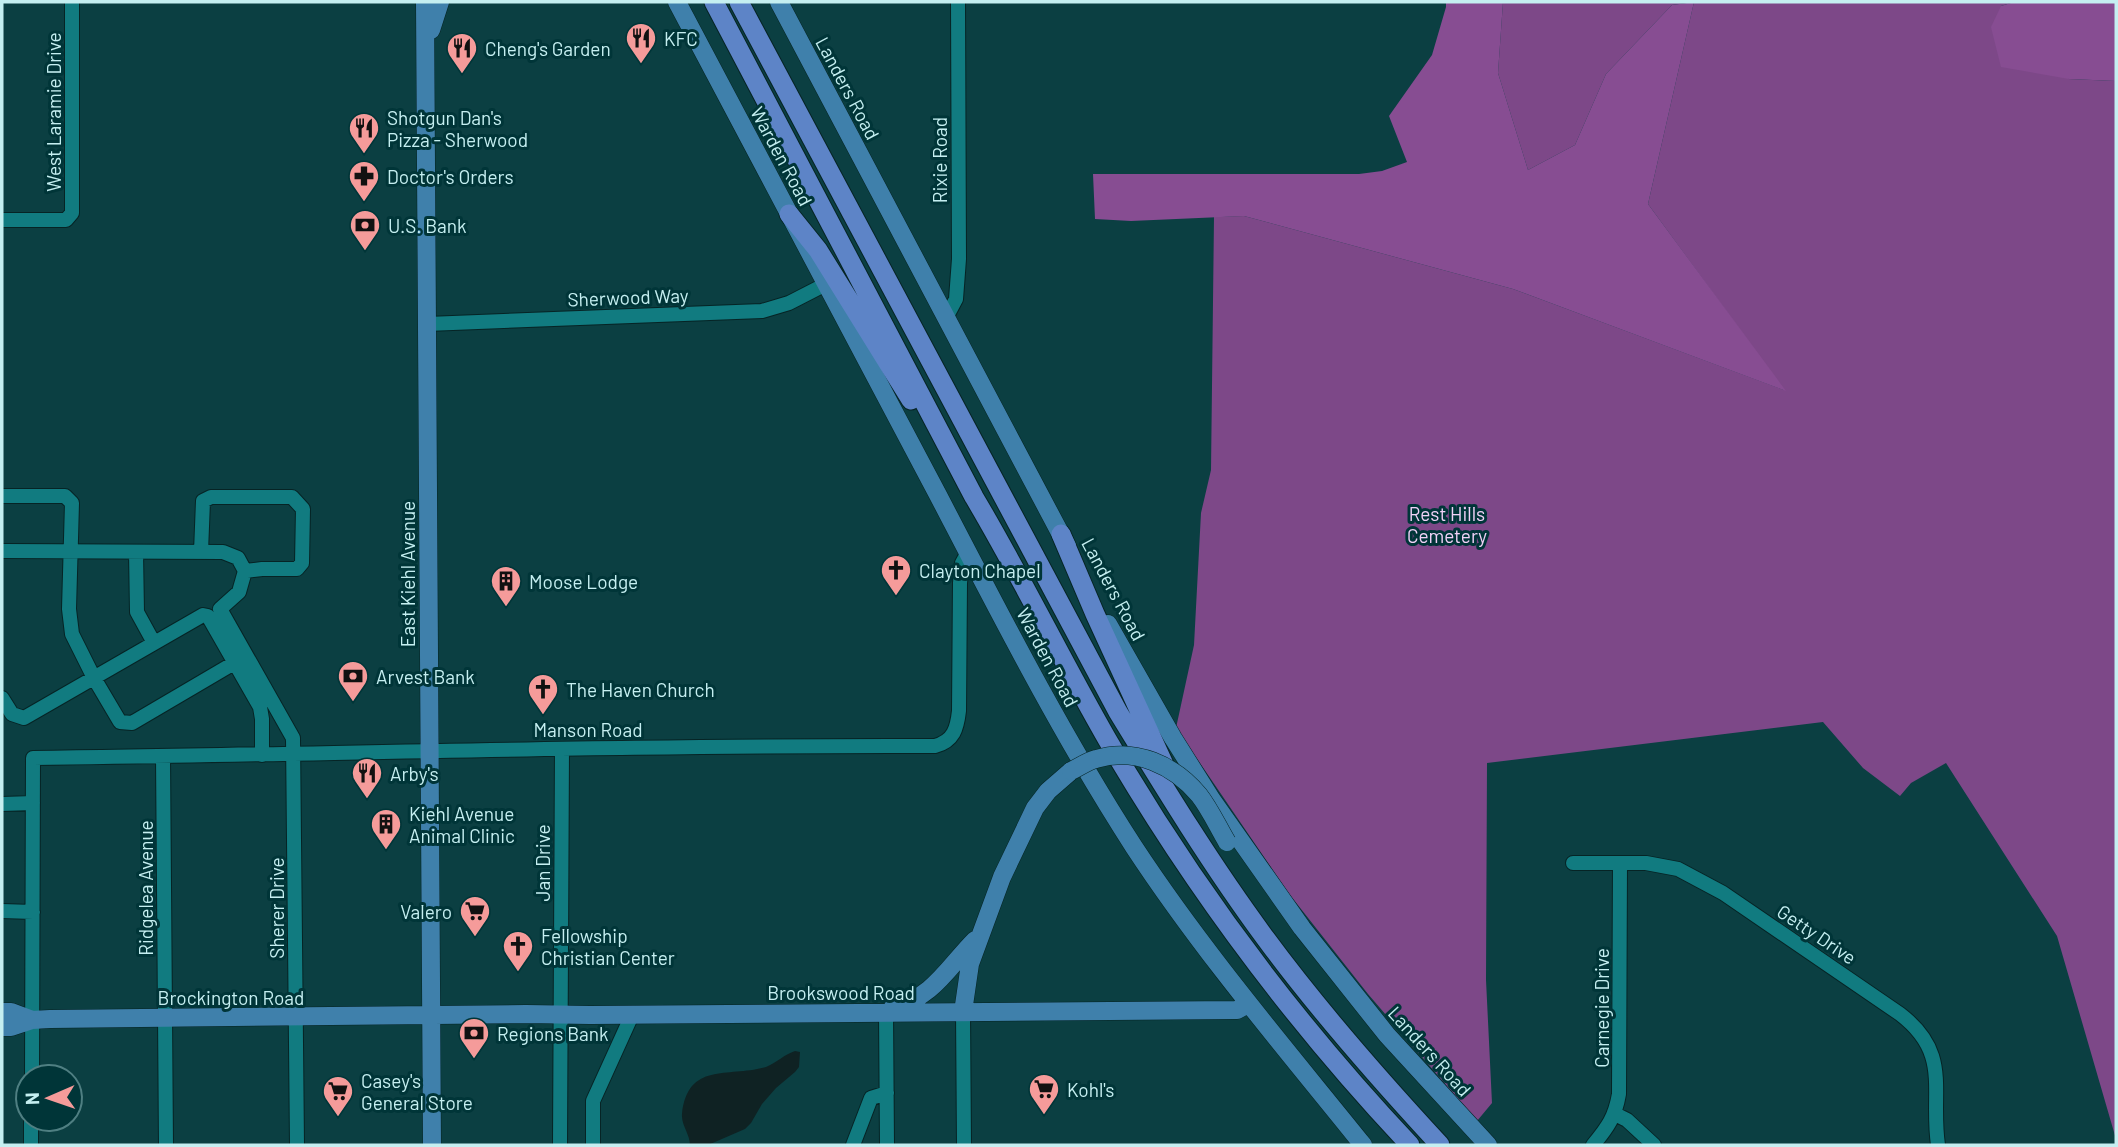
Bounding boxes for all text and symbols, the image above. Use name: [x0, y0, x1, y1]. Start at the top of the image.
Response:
restaurant icon: KFC: [624, 21, 658, 65]
place label: KFC: [664, 27, 698, 50]
restaurant icon: Cheng's Garden: [445, 31, 479, 75]
street label: West Laramie Drive: [42, 32, 65, 192]
street label: Landers Road: [811, 33, 885, 143]
place label: Cheng's Garden: [485, 37, 611, 60]
street label: Warden Road: [746, 103, 818, 209]
place label: Shotgun Dan's Pizza - Sherwood: [387, 106, 528, 151]
restaurant icon: Shotgun Dan's Pizza - Sherwood: [347, 111, 381, 155]
street label: Rixie Road: [928, 117, 951, 203]
pharmacy icon: Doctor's Orders: [347, 159, 381, 203]
place label: Doctor's Orders: [387, 165, 514, 188]
bank icon: U.S. Bank: [348, 208, 382, 252]
place label: U.S. Bank: [388, 214, 467, 237]
street label: Sherwood Way: [567, 283, 689, 311]
street label: East Kiehl Avenue: [396, 501, 419, 647]
park label: Rest Hills Cemetery: [1407, 502, 1487, 547]
street label: Landers Road: [1077, 534, 1151, 644]
church icon: Clayton Chapel: [879, 553, 913, 597]
place label: Clayton Chapel: [919, 559, 1041, 582]
building icon: Moose Lodge: [489, 564, 523, 608]
place label: Moose Lodge: [529, 570, 638, 593]
street label: Warden Road: [1012, 604, 1084, 710]
bank icon: Arvest Bank: [336, 659, 370, 703]
place label: Arvest Bank: [376, 665, 475, 688]
church icon: The Haven Church: [526, 672, 560, 716]
place label: The Haven Church: [566, 678, 715, 701]
street label: Manson Road: [533, 718, 643, 741]
restaurant icon: Arby's: [350, 756, 384, 800]
place label: Arby's: [390, 762, 439, 785]
place label: Kiehl Avenue Animal Clinic: [409, 802, 515, 847]
building icon: Kiehl Avenue Animal Clinic: [369, 807, 403, 851]
street label: Ridgelea Avenue: [134, 820, 157, 956]
street label: Jan Drive: [531, 824, 554, 902]
street label: Sherer Drive: [265, 857, 288, 959]
supermarket icon: Valero: [458, 894, 492, 938]
street label: Getty Drive: [1773, 899, 1861, 969]
place label: Valero: [400, 900, 452, 923]
place label: Fellowship Christian Center: [541, 924, 675, 969]
church icon: Fellowship Christian Center: [501, 929, 535, 973]
street label: Carnegie Drive: [1590, 948, 1613, 1068]
street label: Brookswood Road: [767, 981, 915, 1004]
street label: Brockington Road: [158, 986, 304, 1009]
street label: Landers Road: [1384, 1001, 1476, 1101]
bank icon: Regions Bank: [457, 1016, 491, 1060]
place label: Regions Bank: [497, 1022, 609, 1045]
north arrow: [14, 1063, 84, 1133]
place label: Casey's General Store: [361, 1069, 473, 1114]
supermarket icon: Kohl's: [1027, 1072, 1061, 1116]
supermarket icon: Casey's General Store: [321, 1074, 355, 1118]
place label: Kohl's: [1067, 1078, 1114, 1101]
text: N: [20, 1092, 43, 1105]

